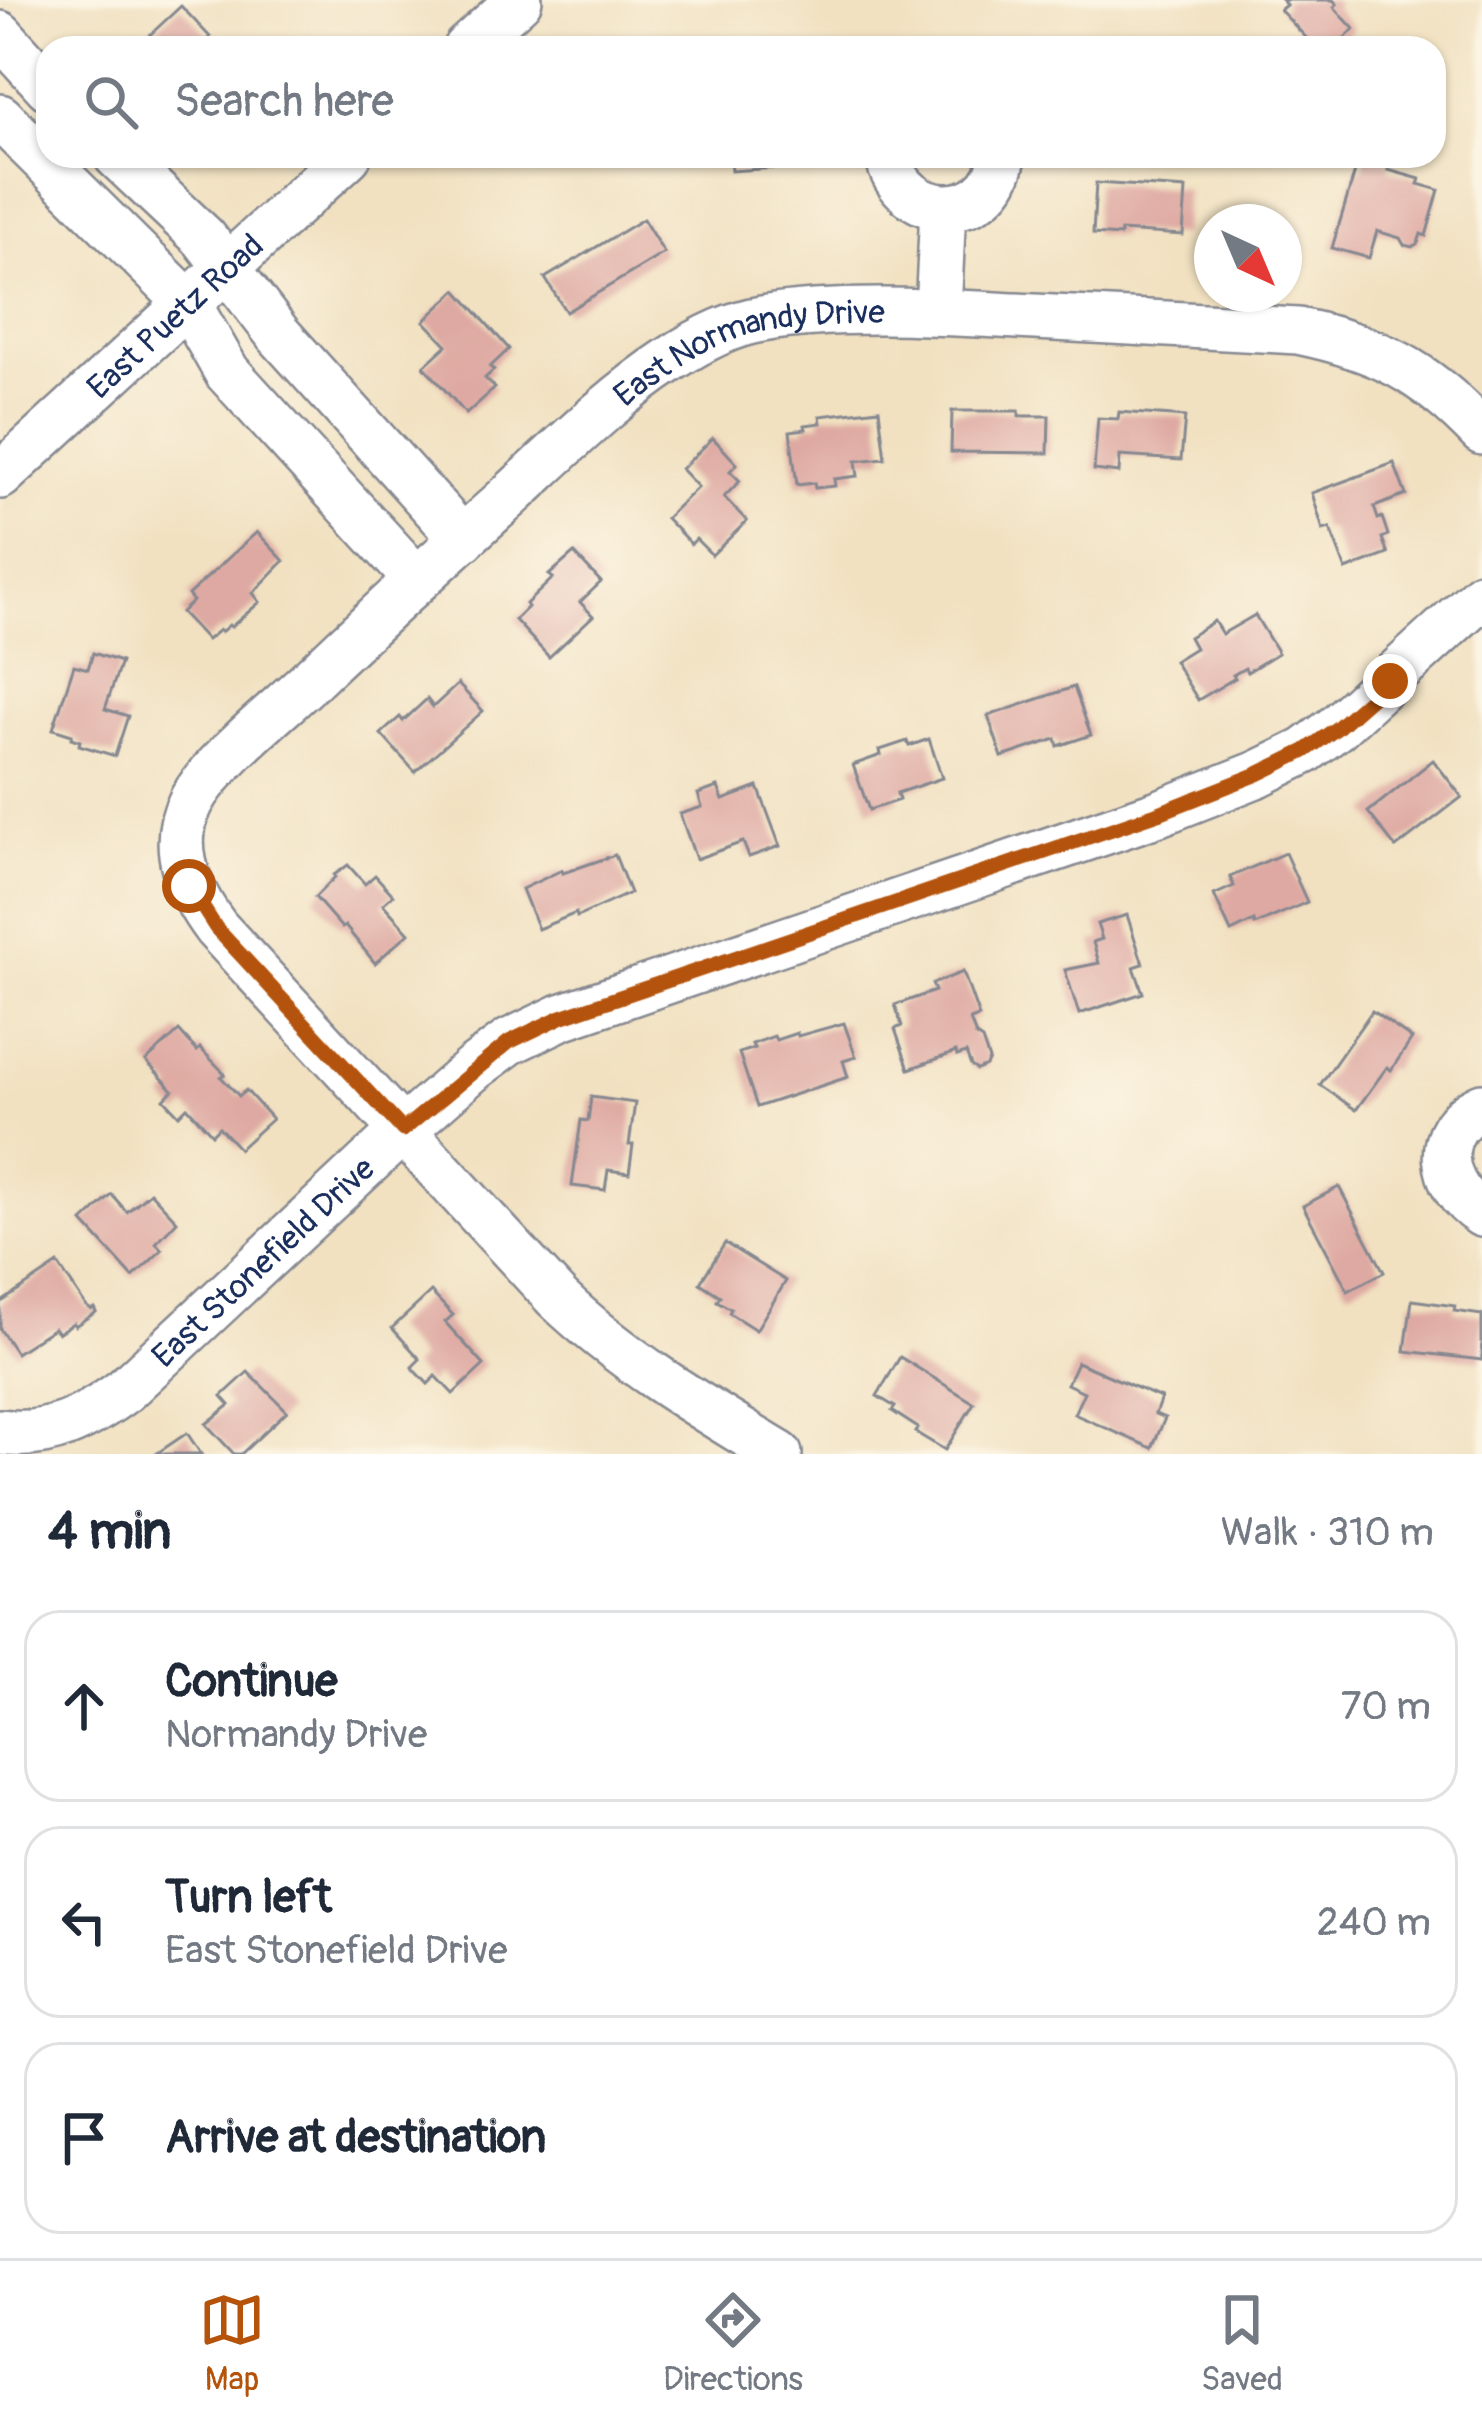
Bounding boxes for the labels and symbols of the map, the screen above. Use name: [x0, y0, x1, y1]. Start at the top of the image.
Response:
north arrow: [1194, 204, 1302, 312]
street label: East Puetz Road: [79, 225, 272, 408]
street label: East Normandy Drive: [606, 292, 885, 416]
route end: [1363, 654, 1417, 708]
route start: [162, 859, 216, 913]
street label: East Stonefield Drive: [144, 1148, 383, 1376]

